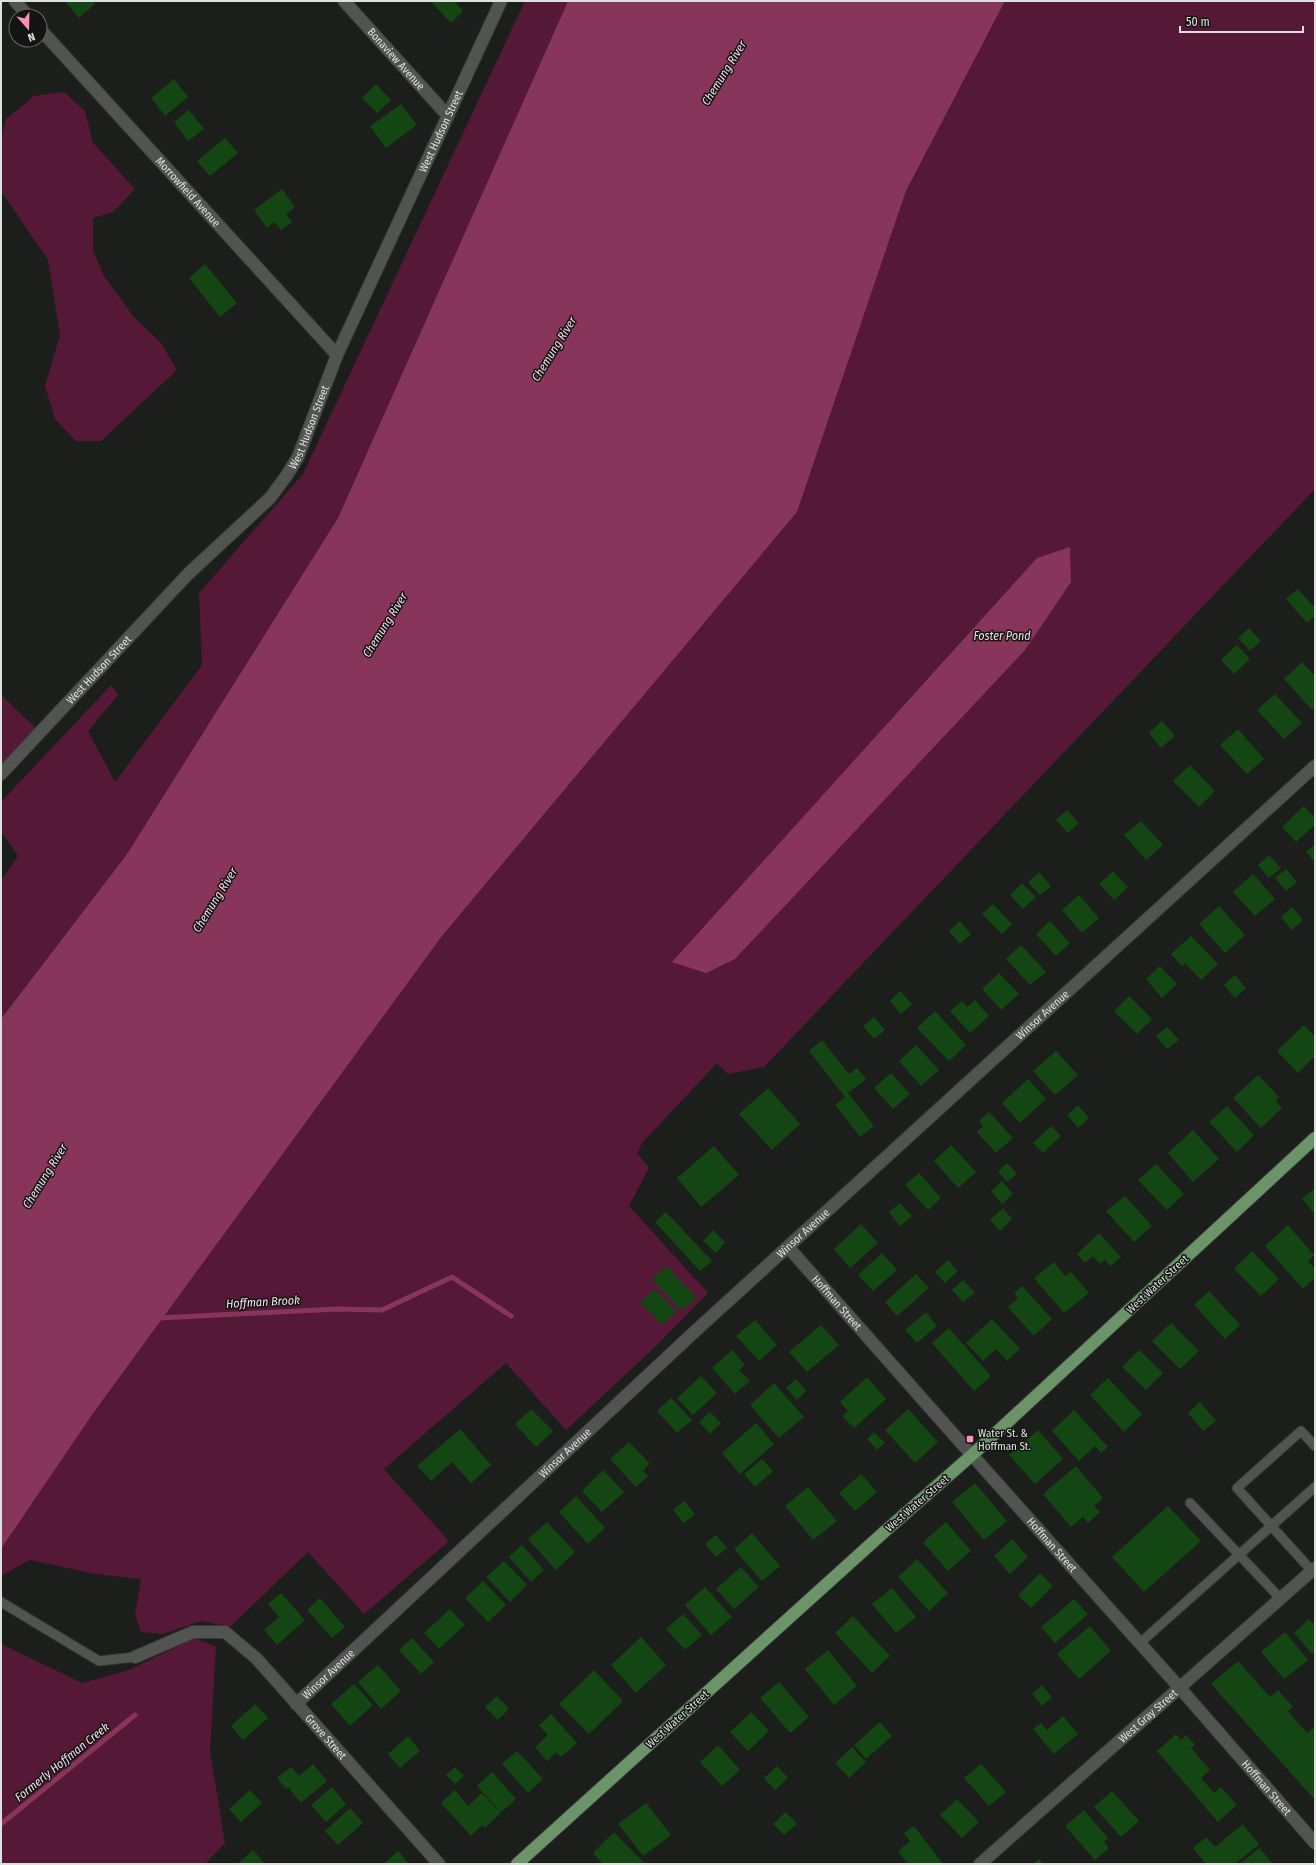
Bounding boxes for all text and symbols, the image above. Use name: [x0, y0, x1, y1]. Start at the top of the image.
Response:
north arrow: [8, 8, 48, 48]
scale bar: [1180, 8, 1303, 34]
text: 50 m: [1186, 15, 1210, 29]
street label: Bonaview Avenue: [365, 26, 427, 93]
text: N: [26, 30, 37, 44]
water label: Chemung River: [699, 38, 750, 108]
street label: West Hudson Street: [417, 88, 466, 175]
street label: Morrowfield Avenue: [153, 154, 223, 229]
water label: Chemung River: [529, 314, 580, 384]
street label: West Hudson Street: [286, 383, 332, 472]
water label: Chemung River: [360, 590, 411, 660]
water label: Foster Pond: [973, 629, 1031, 643]
street label: West Hudson Street: [64, 633, 134, 707]
water label: Chemung River: [190, 865, 241, 935]
street label: Winsor Avenue: [1014, 988, 1072, 1042]
water label: Chemung River: [20, 1141, 71, 1211]
street label: Winsor Avenue: [774, 1206, 832, 1261]
street label: West Water Street: [1124, 1252, 1191, 1316]
street label: Hoffman Street: [809, 1273, 864, 1333]
water label: Hoffman Brook: [226, 1293, 300, 1311]
street label: Winsor Avenue: [536, 1426, 594, 1481]
place label: Water St. & Hoffman St.: [978, 1427, 1031, 1453]
marker: Water St. & Hoffman St.: [965, 1434, 975, 1444]
street label: West Water Street: [883, 1472, 952, 1535]
street label: Hoffman Street: [1024, 1515, 1080, 1575]
street label: Winsor Avenue: [300, 1647, 357, 1702]
street label: West Gray Street: [1116, 1686, 1181, 1745]
street label: West Water Street: [643, 1687, 712, 1751]
street label: Grove Street: [302, 1712, 349, 1762]
water label: Formerly Hoffman Creek: [12, 1720, 112, 1804]
street label: Hoffman Street: [1239, 1758, 1294, 1818]

